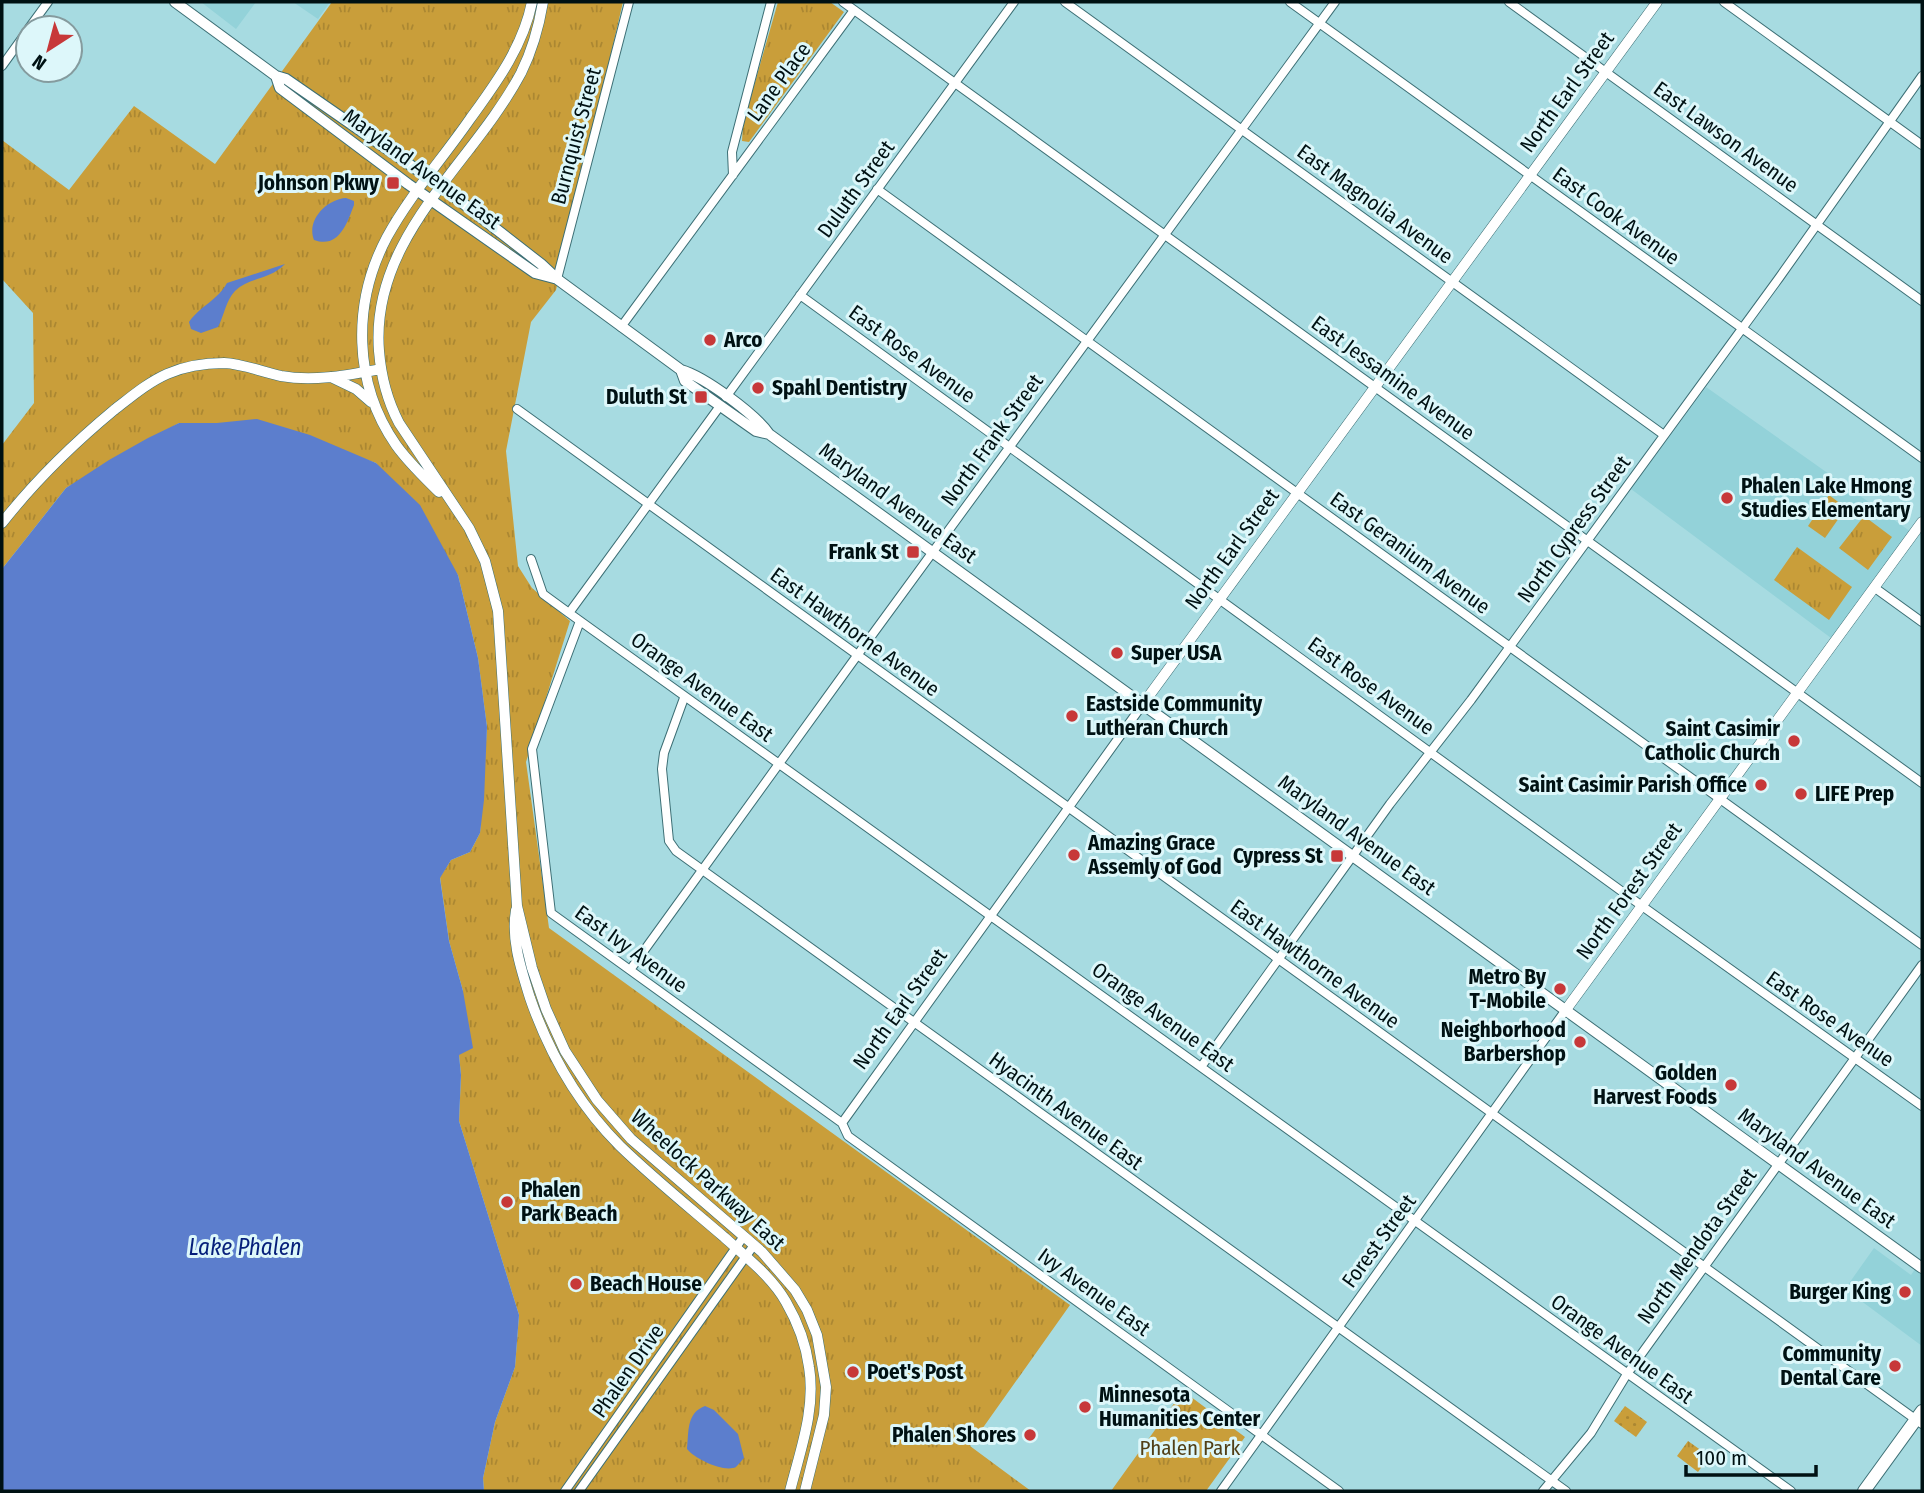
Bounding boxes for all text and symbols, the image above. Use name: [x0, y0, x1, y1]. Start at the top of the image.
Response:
north arrow: [14, 14, 84, 84]
street label: North Earl Street: [1514, 26, 1620, 158]
street label: Lane Place: [742, 37, 816, 127]
text: N: [28, 50, 51, 75]
street label: Burnquist Street: [545, 65, 607, 207]
street label: East Lawson Avenue: [1648, 76, 1804, 198]
street label: Maryland Avenue East: [338, 103, 506, 235]
street label: Duluth Street: [812, 135, 900, 243]
street label: East Magnolia Avenue: [1292, 139, 1458, 269]
street label: East Cook Avenue: [1547, 161, 1685, 271]
place label: Johnson Pkwy: [257, 170, 380, 196]
marker: Johnson Pkwy: [385, 175, 401, 191]
street label: East Rose Avenue: [844, 299, 980, 409]
street label: East Jessamine Avenue: [1306, 310, 1480, 446]
place label: Arco: [723, 327, 762, 353]
marker: Arco: [702, 332, 718, 348]
street label: North Frank Street: [935, 369, 1049, 511]
place label: Spahl Dentistry: [772, 375, 908, 401]
marker: Spahl Dentistry: [750, 380, 766, 396]
place label: Duluth St: [606, 384, 688, 410]
marker: Duluth St: [693, 389, 709, 405]
street label: Maryland Avenue East: [814, 437, 982, 569]
street label: North Cypress Street: [1512, 450, 1636, 608]
place label: Phalen Lake Hmong Studies Elementary: [1741, 473, 1912, 523]
street label: North Earl Street: [1179, 483, 1285, 615]
street label: East Geranium Avenue: [1325, 486, 1495, 620]
marker: Phalen Lake Hmong Studies Elementary: [1719, 490, 1735, 506]
place label: Frank St: [829, 539, 900, 565]
marker: Frank St: [905, 544, 921, 560]
street label: East Hawthorne Avenue: [765, 562, 945, 702]
street label: Orange Avenue East: [626, 627, 778, 747]
street label: East Rose Avenue: [1303, 631, 1439, 741]
place label: Super USA: [1131, 640, 1222, 666]
marker: Super USA: [1109, 645, 1125, 661]
place label: Eastside Community Lutheran Church: [1086, 691, 1263, 741]
marker: Eastside Community Lutheran Church: [1064, 708, 1080, 724]
place label: Saint Casimir Catholic Church: [1645, 716, 1780, 766]
marker: Saint Casimir Catholic Church: [1786, 733, 1802, 749]
street label: Maryland Avenue East: [1273, 769, 1441, 901]
place label: Saint Casimir Parish Office: [1519, 772, 1747, 798]
marker: Saint Casimir Parish Office: [1753, 777, 1769, 793]
place label: LIFE Prep: [1815, 781, 1894, 807]
marker: LIFE Prep: [1793, 786, 1809, 802]
street label: North Forest Street: [1571, 817, 1688, 965]
place label: Amazing Grace Assemly of God: [1087, 830, 1222, 880]
place label: Cypress St: [1233, 843, 1324, 869]
marker: Amazing Grace Assemly of God: [1066, 847, 1082, 863]
marker: Cypress St: [1329, 848, 1345, 864]
street label: East Hawthorne Avenue: [1225, 894, 1405, 1034]
street label: East Ivy Avenue: [570, 899, 692, 999]
street label: North Earl Street: [847, 943, 953, 1075]
street label: Orange Avenue East: [1087, 957, 1239, 1077]
place label: Metro By T-Mobile: [1468, 964, 1547, 1014]
street label: East Rose Avenue: [1761, 965, 1899, 1073]
marker: Metro By T-Mobile: [1552, 981, 1568, 997]
place label: Neighborhood Barbershop: [1441, 1017, 1566, 1067]
marker: Neighborhood Barbershop: [1572, 1034, 1588, 1050]
street label: Hyacinth Avenue East: [984, 1046, 1148, 1176]
place label: Golden Harvest Foods: [1593, 1060, 1717, 1110]
marker: Golden Harvest Foods: [1723, 1077, 1739, 1093]
street label: Maryland Avenue East: [1733, 1102, 1901, 1234]
street label: Wheelock Parkway East: [626, 1104, 791, 1256]
street label: North Mendota Street: [1632, 1163, 1762, 1329]
place label: Phalen Park Beach: [521, 1177, 617, 1227]
street label: Forest Street: [1336, 1189, 1422, 1293]
marker: Phalen Park Beach: [499, 1194, 515, 1210]
water label: Lake Phalen: [188, 1233, 302, 1261]
street label: Ivy Avenue East: [1033, 1242, 1155, 1342]
place label: Beach House: [590, 1271, 702, 1297]
marker: Beach House: [568, 1276, 584, 1292]
place label: Burger King: [1789, 1279, 1892, 1305]
marker: Burger King: [1897, 1284, 1913, 1300]
street label: Orange Avenue East: [1546, 1289, 1698, 1409]
street label: Phalen Drive: [586, 1319, 670, 1423]
place label: Community Dental Care: [1780, 1341, 1882, 1391]
marker: Community Dental Care: [1887, 1358, 1903, 1374]
place label: Poet's Post: [867, 1359, 964, 1385]
marker: Poet's Post: [845, 1364, 861, 1380]
place label: Minnesota Humanities Center: [1099, 1382, 1260, 1432]
marker: Minnesota Humanities Center: [1077, 1399, 1093, 1415]
place label: Phalen Shores: [892, 1422, 1016, 1448]
marker: Phalen Shores: [1022, 1427, 1038, 1443]
scale bar: [1686, 1434, 1815, 1478]
park label: Phalen Park: [1140, 1435, 1241, 1461]
text: 100 m: [1696, 1445, 1747, 1471]

